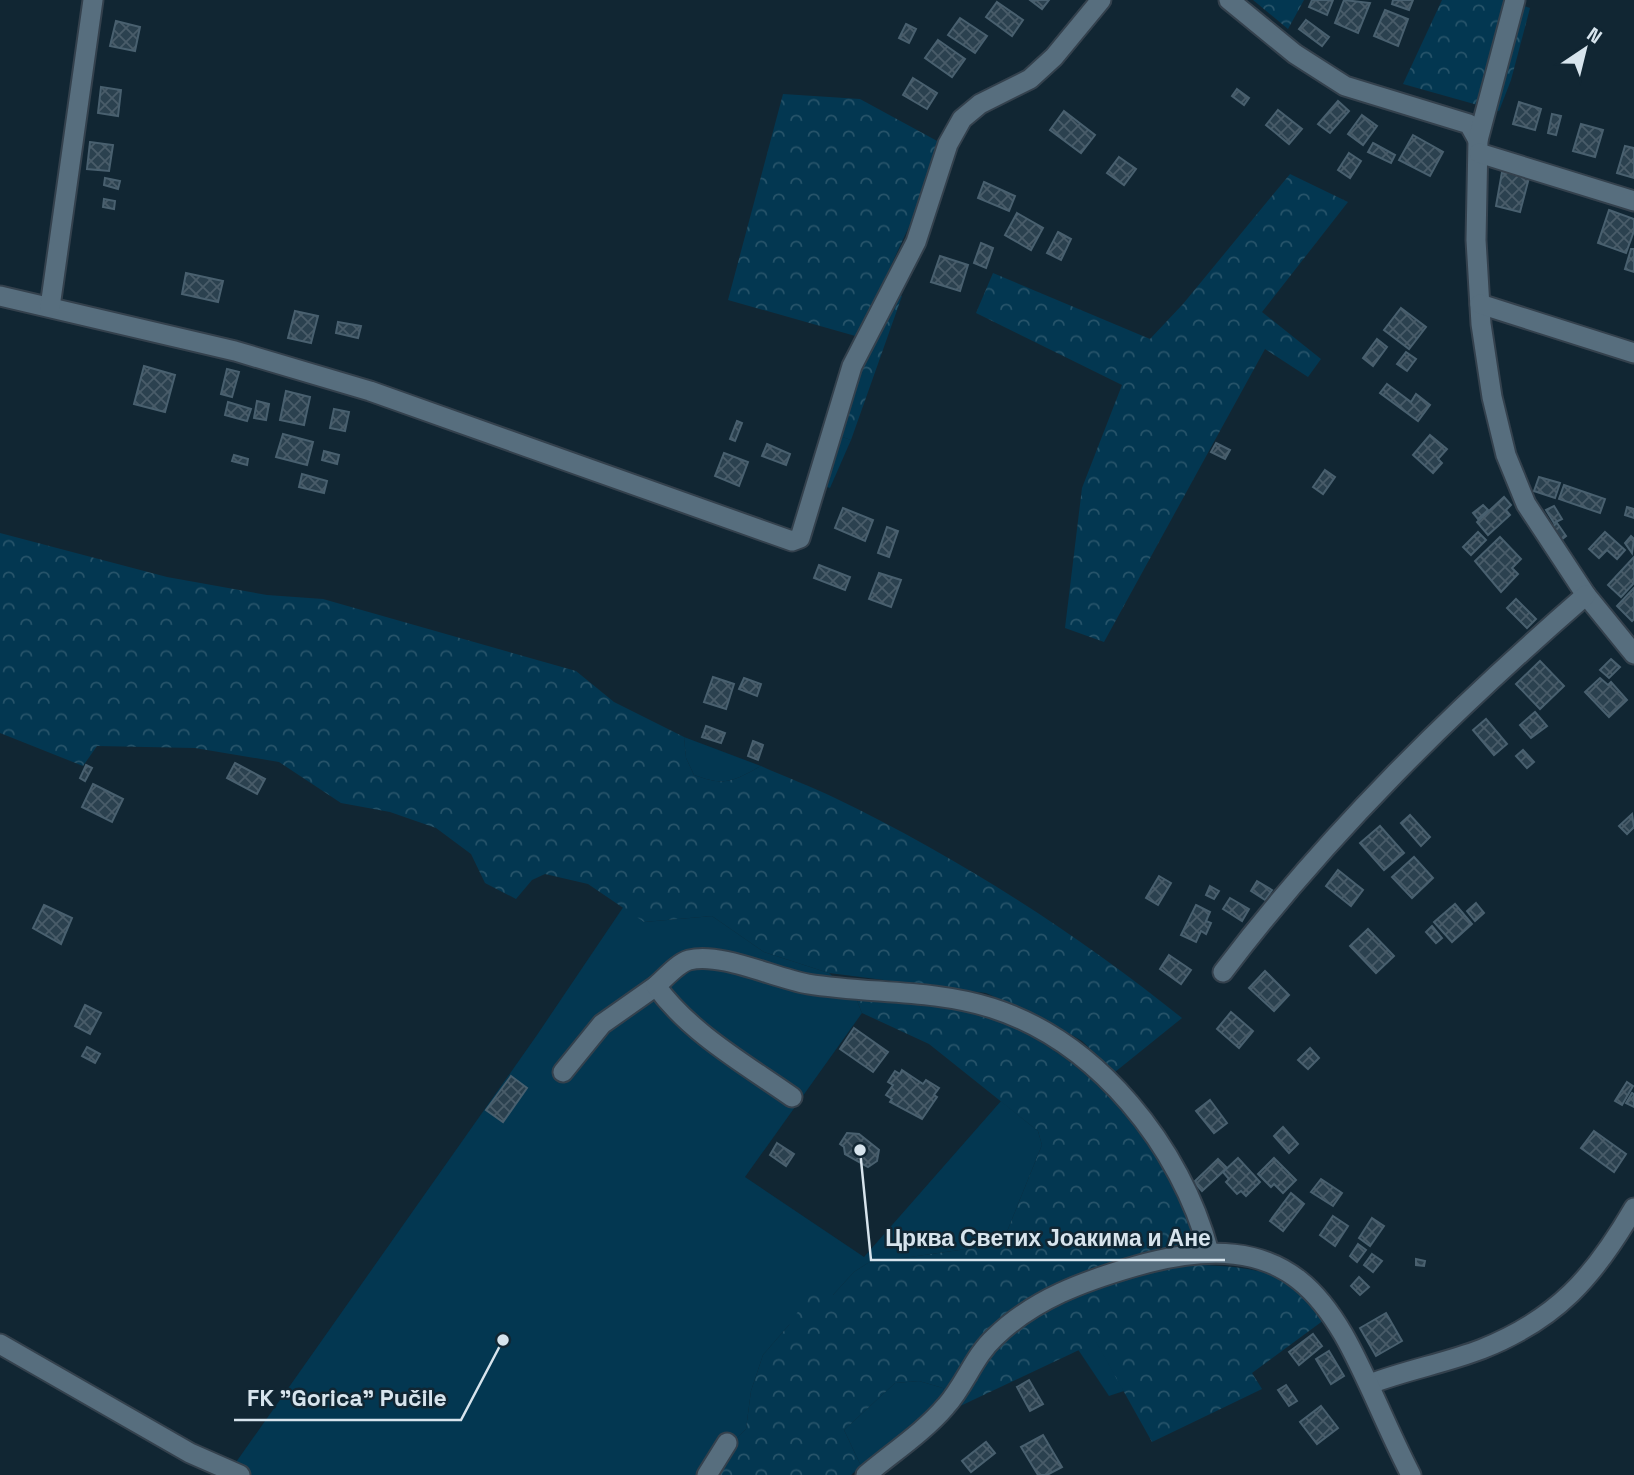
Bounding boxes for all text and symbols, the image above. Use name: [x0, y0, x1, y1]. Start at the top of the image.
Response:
north arrow: [1550, 14, 1620, 84]
text: N: [1582, 22, 1607, 49]
callout: Црква Светих Јоакима и Ане: [871, 1216, 1225, 1260]
text: Црква Светих Јоакима и Ане: [885, 1223, 1211, 1253]
callout: FK "Gorica" Pučile: [234, 1376, 461, 1420]
text: FK "Gorica" Pučile: [247, 1383, 447, 1413]

